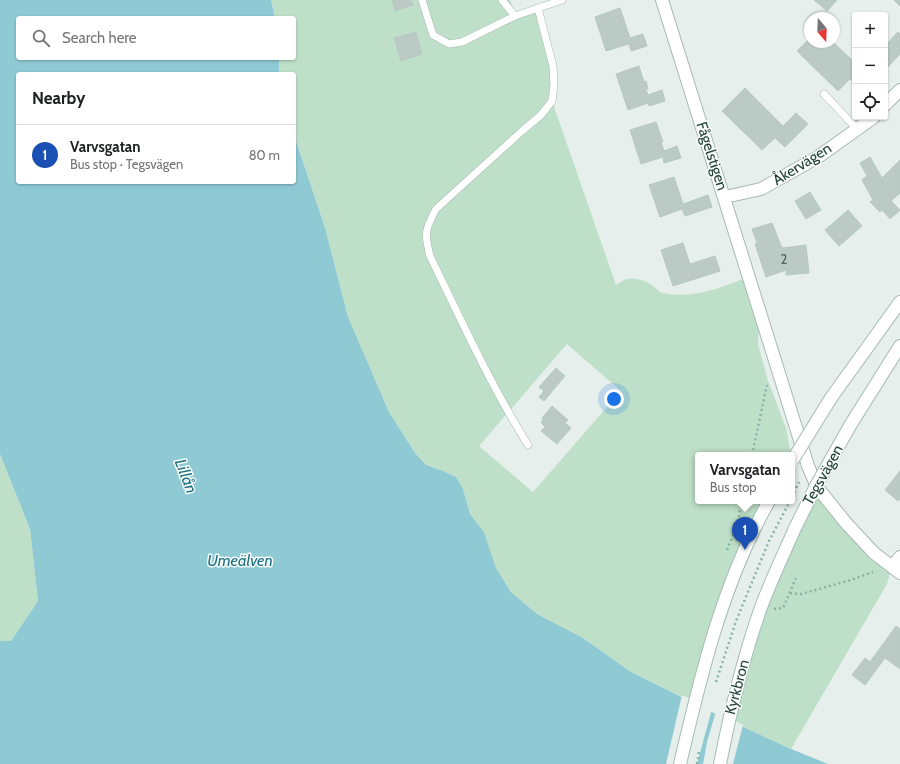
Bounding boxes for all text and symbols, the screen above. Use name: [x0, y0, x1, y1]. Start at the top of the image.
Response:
north arrow: [804, 12, 840, 48]
map controls: [852, 12, 888, 120]
button: +: [852, 12, 888, 48]
search box: [16, 16, 296, 60]
icon: search: [30, 27, 52, 49]
text: Search here: [62, 29, 137, 47]
button: −: [852, 48, 888, 84]
button: locate: [852, 84, 888, 120]
text: Nearby: [32, 88, 85, 108]
street label: Fågelstigen: [692, 120, 732, 192]
text: Varvsgatan: [70, 138, 141, 156]
street label: Åkervägen: [769, 138, 835, 189]
text: 1: [43, 147, 47, 163]
text: 80 m: [249, 147, 280, 163]
text: Bus stop · Tegsvägen: [70, 156, 183, 172]
house number: 2: [781, 251, 788, 267]
your location: [604, 389, 624, 409]
street label: Tegsvägen: [799, 442, 847, 508]
popup: [695, 452, 795, 504]
water label: Lillån: [171, 456, 201, 496]
text: Varvsgatan: [710, 461, 780, 479]
text: Bus stop: [710, 479, 757, 495]
pin: 1: [732, 517, 758, 550]
water label: Umeälven: [207, 551, 273, 570]
street label: Kyrkbron: [721, 658, 753, 716]

